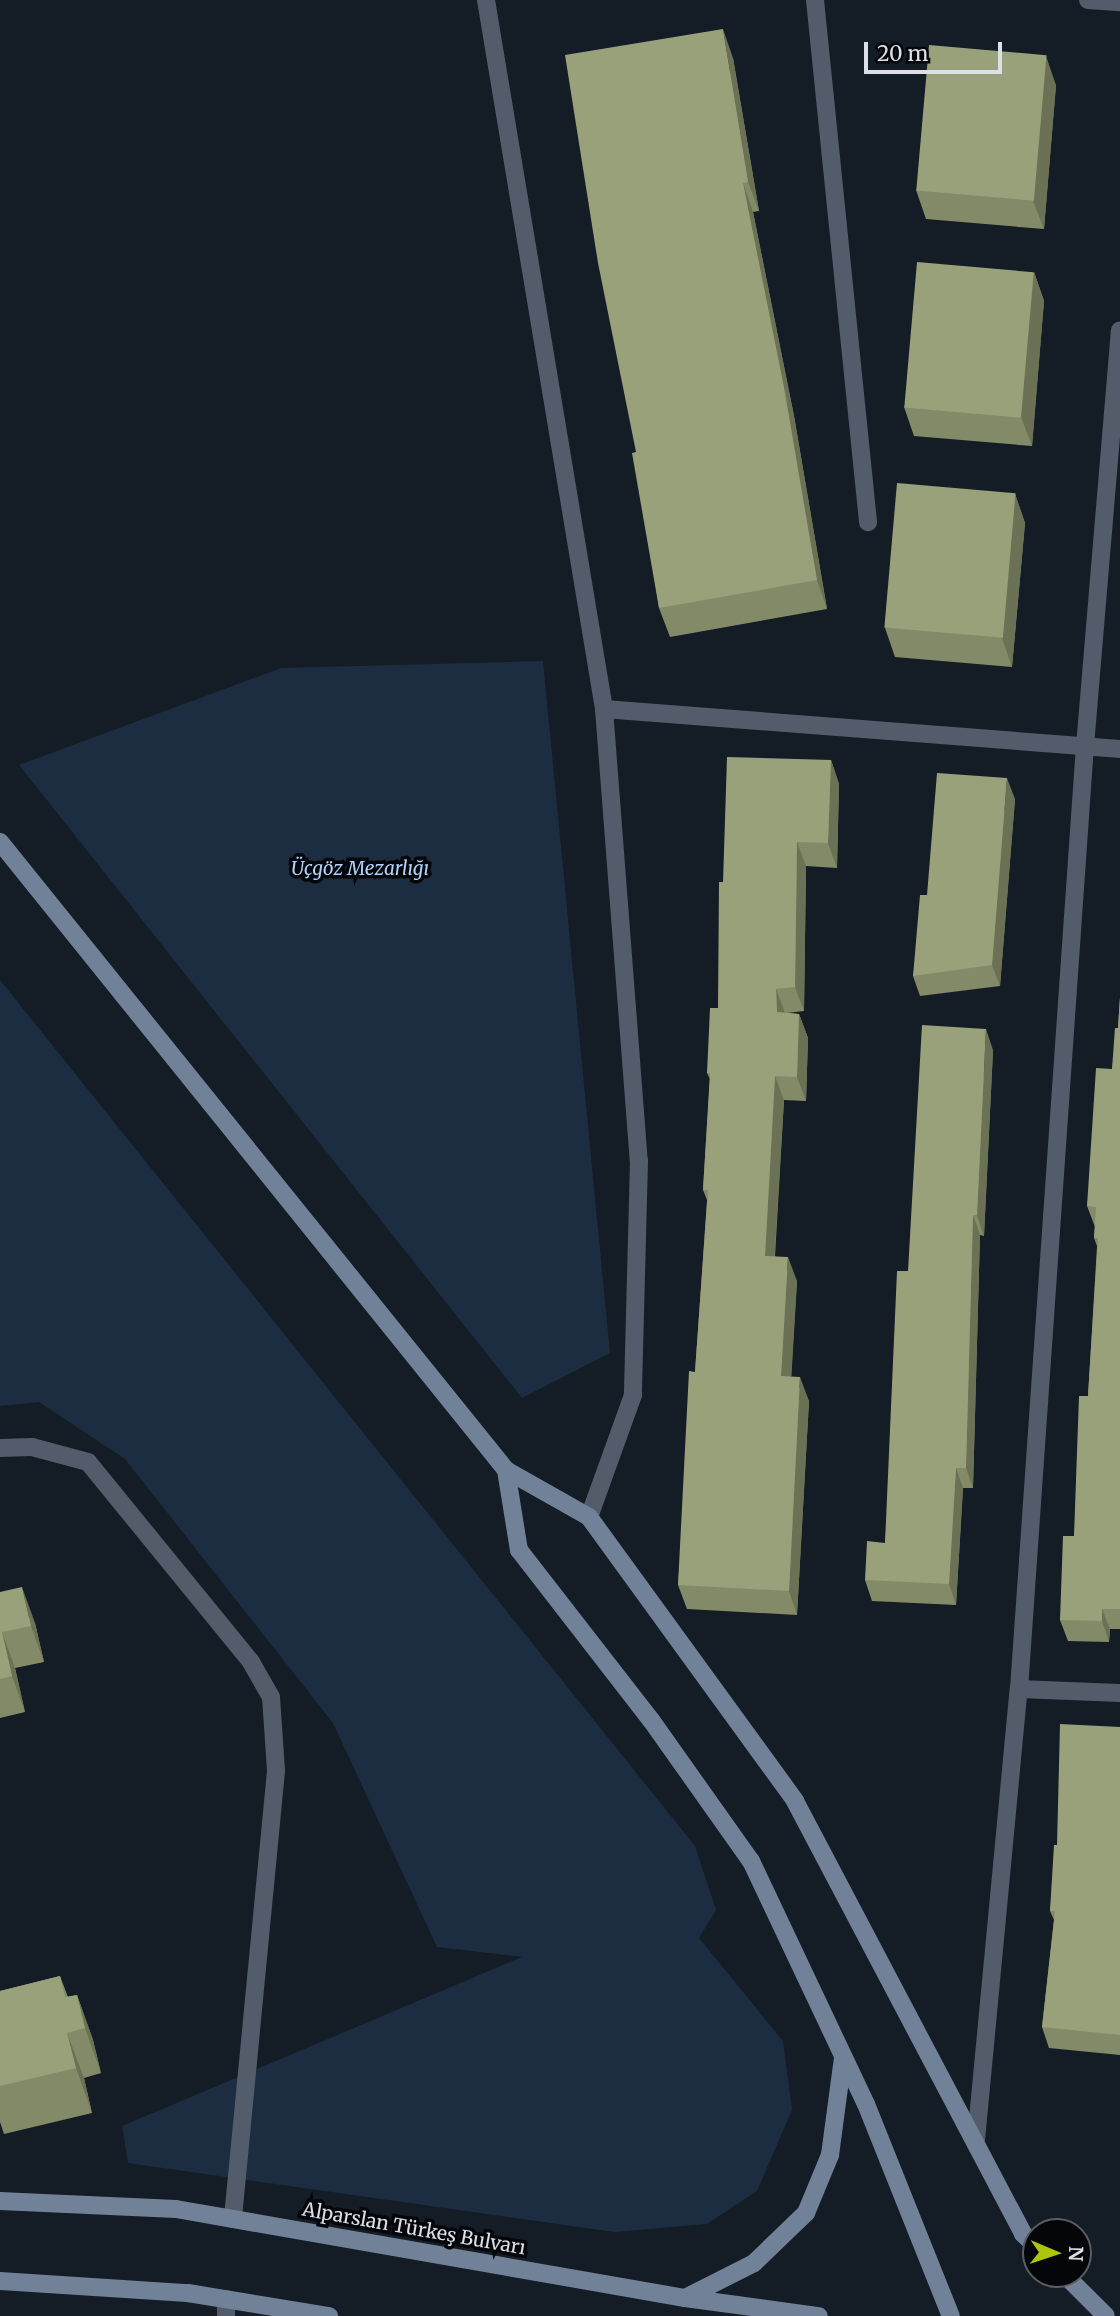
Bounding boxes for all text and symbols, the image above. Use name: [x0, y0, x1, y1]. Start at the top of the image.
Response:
scale bar: [868, 28, 1006, 72]
text: 20 m: [877, 40, 928, 67]
park label: Üçgöz Mezarlığı: [291, 858, 429, 880]
street label: Alparslan Türkeş Bulvarı: [301, 2198, 527, 2260]
north arrow: [1022, 2218, 1092, 2288]
text: N: [1064, 2246, 1088, 2262]

